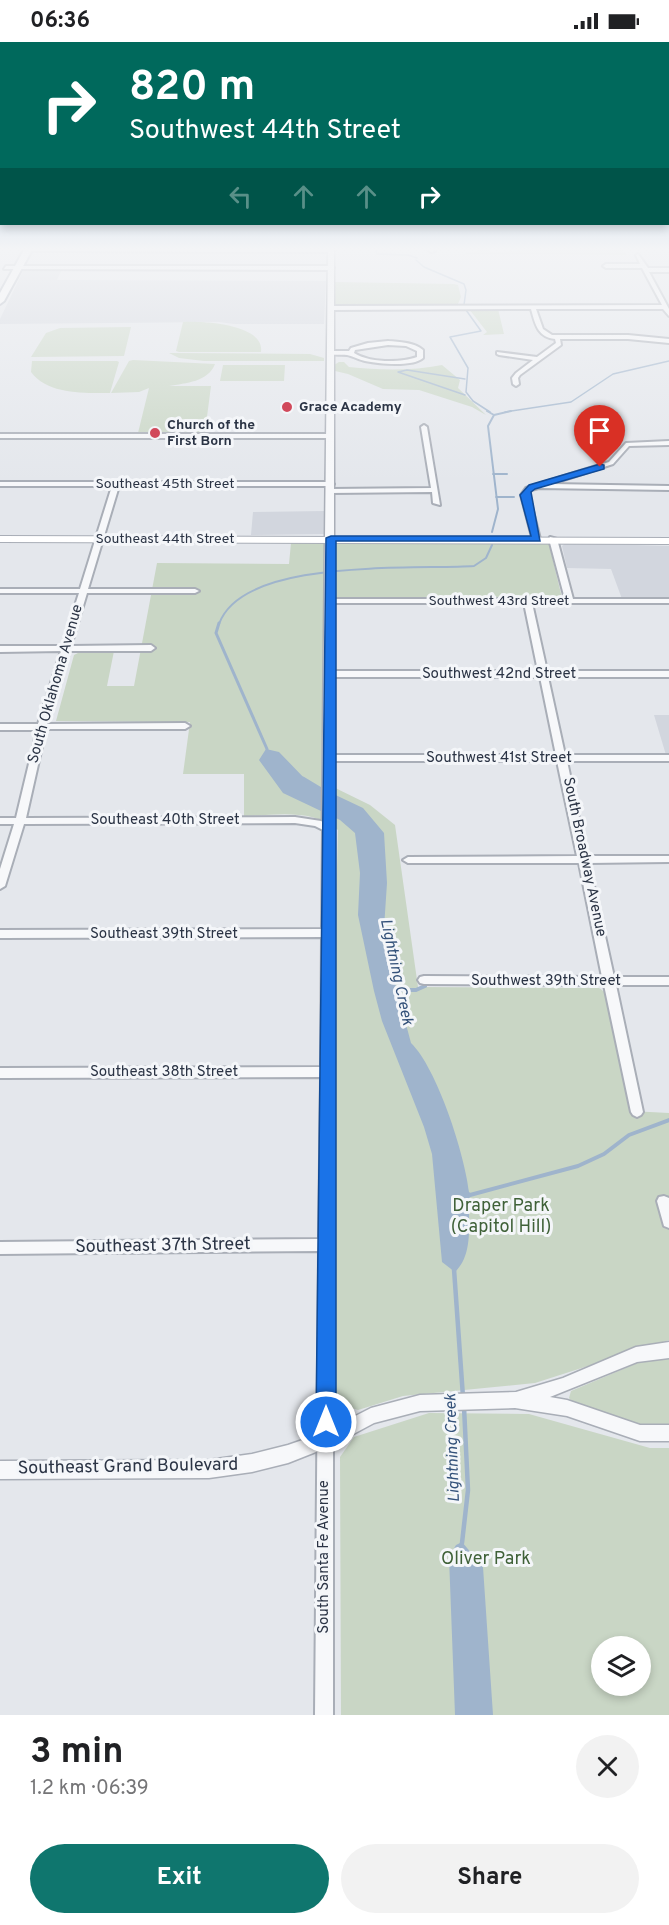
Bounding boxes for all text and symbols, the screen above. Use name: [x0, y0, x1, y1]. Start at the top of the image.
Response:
text: 06:36: [30, 8, 90, 35]
text: 820 m: [129, 62, 255, 115]
icon: right: [30, 66, 108, 144]
text: Southwest 44th Street: [129, 114, 401, 148]
icon: left: [224, 180, 257, 213]
icon: ahead: [287, 180, 320, 213]
icon: ahead: [350, 180, 383, 213]
icon: right: [413, 180, 446, 213]
place label: Grace Academy: [299, 399, 402, 416]
marker: Grace Academy: [280, 400, 294, 414]
pin: [574, 405, 625, 467]
icon: arrive: [583, 414, 616, 447]
place label: Church of the First Born: [167, 417, 255, 450]
marker: Church of the First Born: [148, 426, 162, 440]
street label: Southeast 45th Street: [96, 476, 234, 493]
street label: Southeast 44th Street: [96, 531, 234, 548]
street label: Southwest 43rd Street: [429, 593, 569, 610]
street label: South Oklahoma Avenue: [24, 602, 88, 766]
street label: Southwest 42nd Street: [422, 665, 576, 684]
street label: Southwest 41st Street: [426, 749, 572, 768]
street label: South Broadway Avenue: [558, 775, 610, 939]
street label: Southeast 40th Street: [90, 811, 240, 830]
water label: Lightning Creek: [375, 917, 417, 1028]
street label: Southeast 39th Street: [90, 925, 238, 944]
street label: Southwest 39th Street: [471, 972, 621, 991]
street label: Southeast 38th Street: [90, 1063, 238, 1082]
park label: Draper Park (Capitol Hill): [451, 1195, 551, 1239]
street label: Southeast 37th Street: [75, 1233, 251, 1259]
position arrow: [294, 1390, 358, 1454]
water label: Lightning Creek: [441, 1392, 465, 1503]
street label: Southeast Grand Boulevard: [17, 1454, 239, 1480]
street label: South Santa Fe Avenue: [315, 1480, 334, 1634]
park label: Oliver Park: [441, 1548, 531, 1571]
map controls: [591, 1636, 651, 1696]
button: layers: [591, 1636, 651, 1696]
text: 3 min: [30, 1730, 124, 1776]
button: close: [576, 1735, 639, 1798]
text: 1.2 km · 06:39: [30, 1776, 149, 1802]
button: Exit: [30, 1844, 329, 1913]
button: Share: [341, 1844, 639, 1913]

